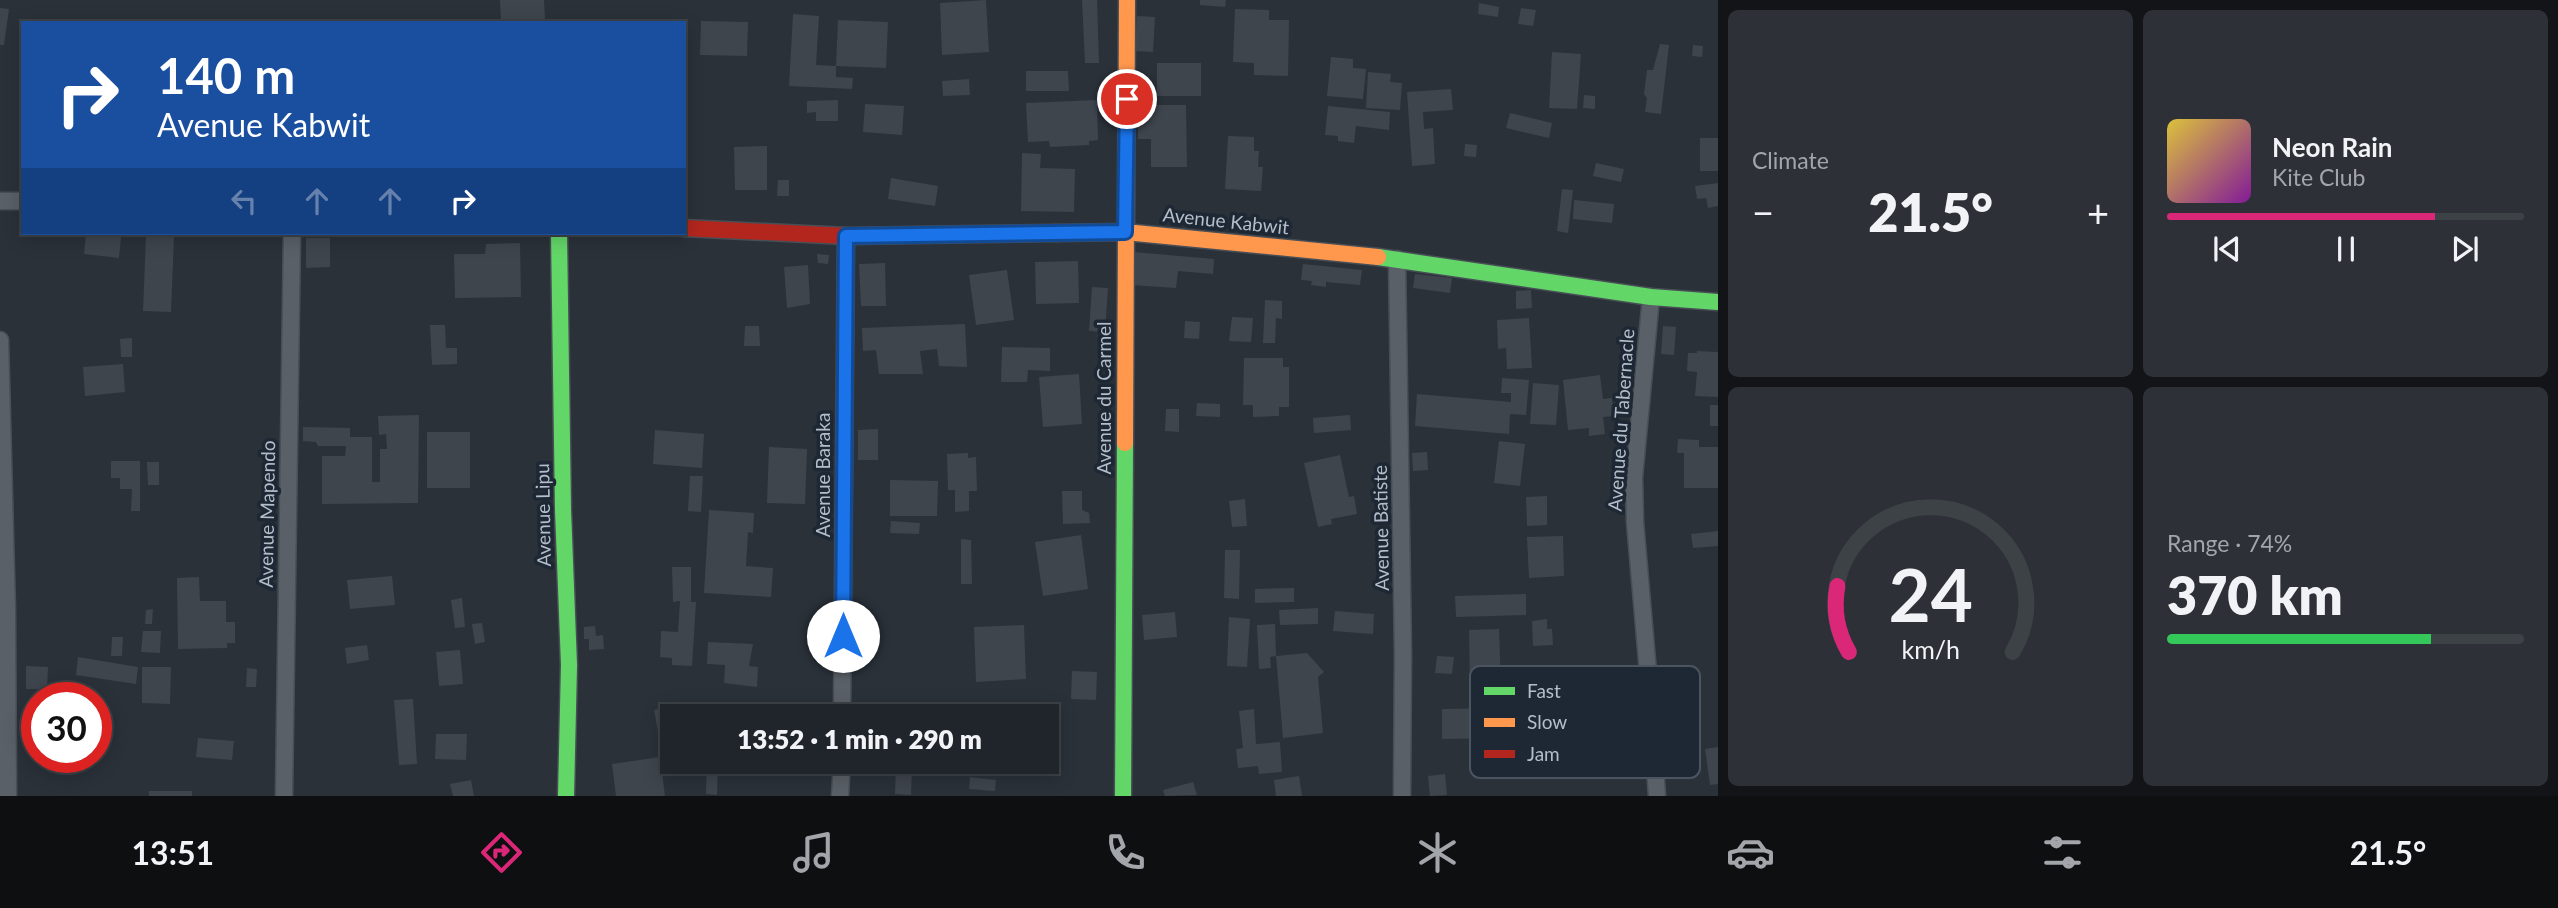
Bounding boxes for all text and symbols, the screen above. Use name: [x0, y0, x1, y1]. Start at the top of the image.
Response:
text: 140 m: [157, 46, 295, 104]
icon: right: [42, 49, 133, 140]
pin: [1097, 69, 1157, 129]
icon: arrive: [1108, 80, 1146, 118]
text: Avenue Kabwit: [157, 105, 370, 144]
text: Neon Rain: [2272, 131, 2392, 163]
text: Climate: [1752, 146, 1829, 174]
text: Kite Club: [2272, 163, 2365, 191]
text: 21.5°: [1868, 181, 1993, 243]
icon: left: [225, 182, 263, 220]
icon: ahead: [298, 182, 336, 220]
icon: ahead: [371, 182, 409, 220]
icon: right: [444, 182, 482, 220]
text: −: [1752, 189, 1774, 235]
text: +: [2087, 189, 2109, 235]
street label: Avenue Kabwit: [1162, 202, 1290, 239]
icon: previous: [2208, 230, 2246, 268]
icon: pause: [2327, 230, 2365, 268]
icon: next: [2446, 230, 2484, 268]
street label: Avenue du Carmel: [1092, 321, 1115, 475]
street label: Avenue du Tabernacle: [1603, 328, 1638, 512]
street label: Avenue Baraka: [811, 413, 834, 537]
street label: Avenue Mapendo: [254, 440, 279, 588]
street label: Avenue Lipu: [530, 463, 555, 567]
street label: Avenue Batiste: [1368, 465, 1393, 591]
text: Range · 74%: [2167, 529, 2292, 557]
text: 24: [1888, 551, 1973, 639]
text: 370 km: [2167, 564, 2343, 626]
position arrow: [806, 599, 880, 673]
text: km/h: [1901, 634, 1960, 664]
legend: [1470, 666, 1700, 778]
text: Fast: [1527, 679, 1561, 702]
speed limit sign: 30: [21, 682, 112, 773]
text: Slow: [1527, 710, 1567, 733]
text: 13:52 · 1 min · 290 m: [737, 723, 982, 755]
text: Jam: [1527, 742, 1560, 765]
icon: directions: [477, 828, 526, 877]
icon: music: [789, 828, 838, 877]
icon: phone: [1101, 828, 1150, 877]
icon: climate: [1413, 828, 1462, 877]
icon: car: [1726, 828, 1775, 877]
icon: filters: [2038, 828, 2087, 877]
text: 13:51: [132, 833, 214, 872]
text: 21.5°: [2350, 833, 2426, 872]

